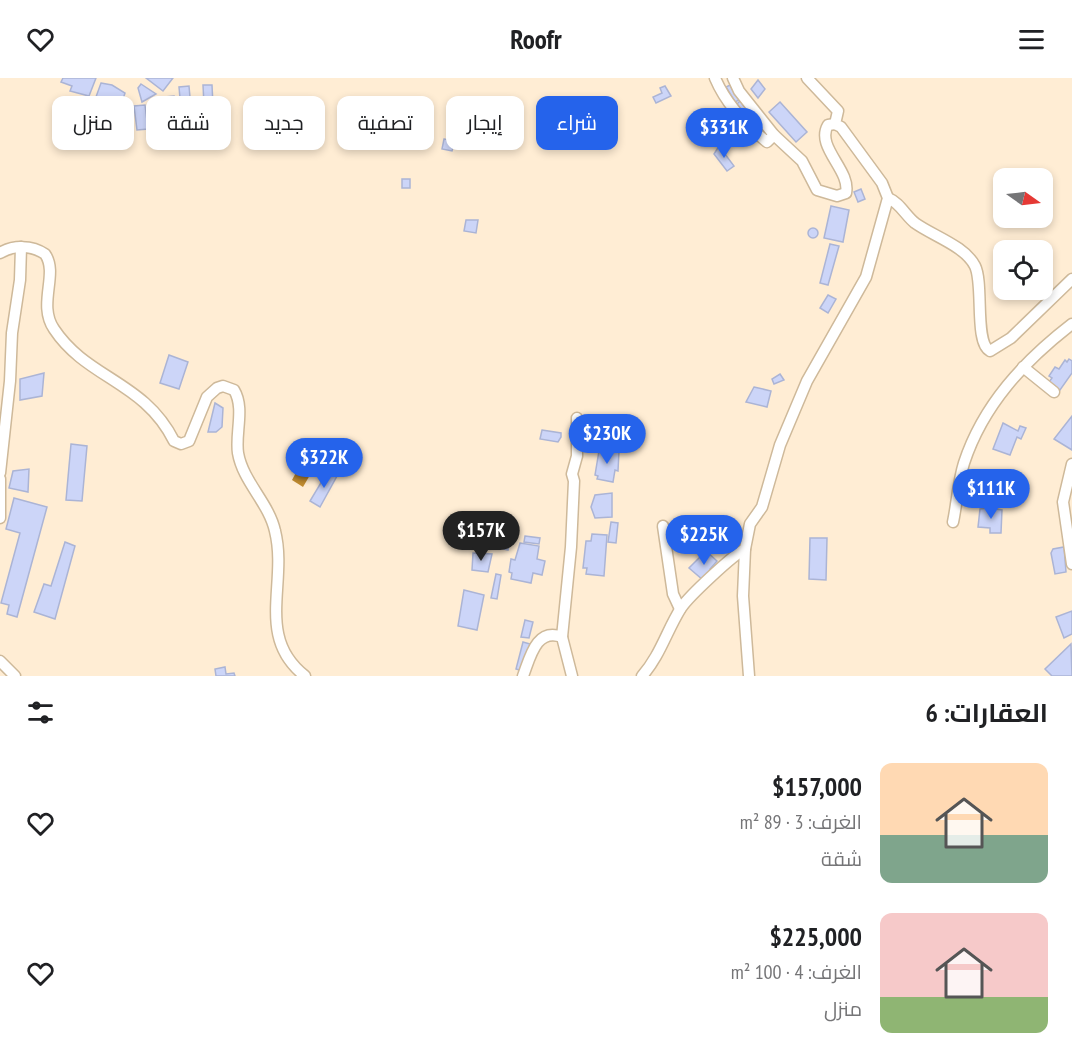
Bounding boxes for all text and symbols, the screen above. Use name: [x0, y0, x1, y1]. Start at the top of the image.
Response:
text: Roofr: [510, 22, 562, 56]
icon: heart: [24, 23, 57, 56]
icon: menu: [1015, 23, 1048, 56]
chip: منزل: [52, 96, 134, 150]
chip: شقة: [146, 96, 231, 150]
chip: جديد: [243, 96, 325, 150]
chip: تصفية: [337, 96, 434, 150]
chip: إيجار: [446, 96, 524, 150]
chip: شراء: [536, 96, 618, 150]
pin: $331K: [682, 108, 766, 159]
text: $331K: [700, 114, 748, 140]
north arrow: [993, 168, 1053, 228]
map controls: [993, 168, 1053, 300]
button: locate: [993, 240, 1053, 300]
pin: $230K: [565, 414, 649, 465]
text: $230K: [583, 420, 631, 446]
pin: $322K: [282, 438, 366, 489]
text: $322K: [300, 444, 348, 470]
pin: $111K: [949, 469, 1033, 520]
text: $111K: [967, 475, 1015, 501]
pin: $157K: [439, 511, 523, 562]
pin: $225K: [662, 515, 746, 566]
text: $157K: [457, 517, 505, 543]
text: $225K: [680, 521, 728, 547]
icon: filters: [24, 696, 57, 729]
text: العقارات: 6: [926, 696, 1048, 729]
text: $157,000: [772, 770, 862, 803]
icon: home: [928, 787, 1000, 859]
icon: heart: [24, 807, 57, 840]
text: الغرف: 3 · 89 m²: [740, 809, 862, 835]
text: شقة: [821, 846, 862, 872]
text: $225,000: [769, 920, 862, 953]
icon: home: [928, 937, 1000, 1009]
icon: heart: [24, 957, 57, 990]
text: الغرف: 4 · 100 m²: [731, 959, 862, 985]
text: منزل: [824, 996, 862, 1022]

